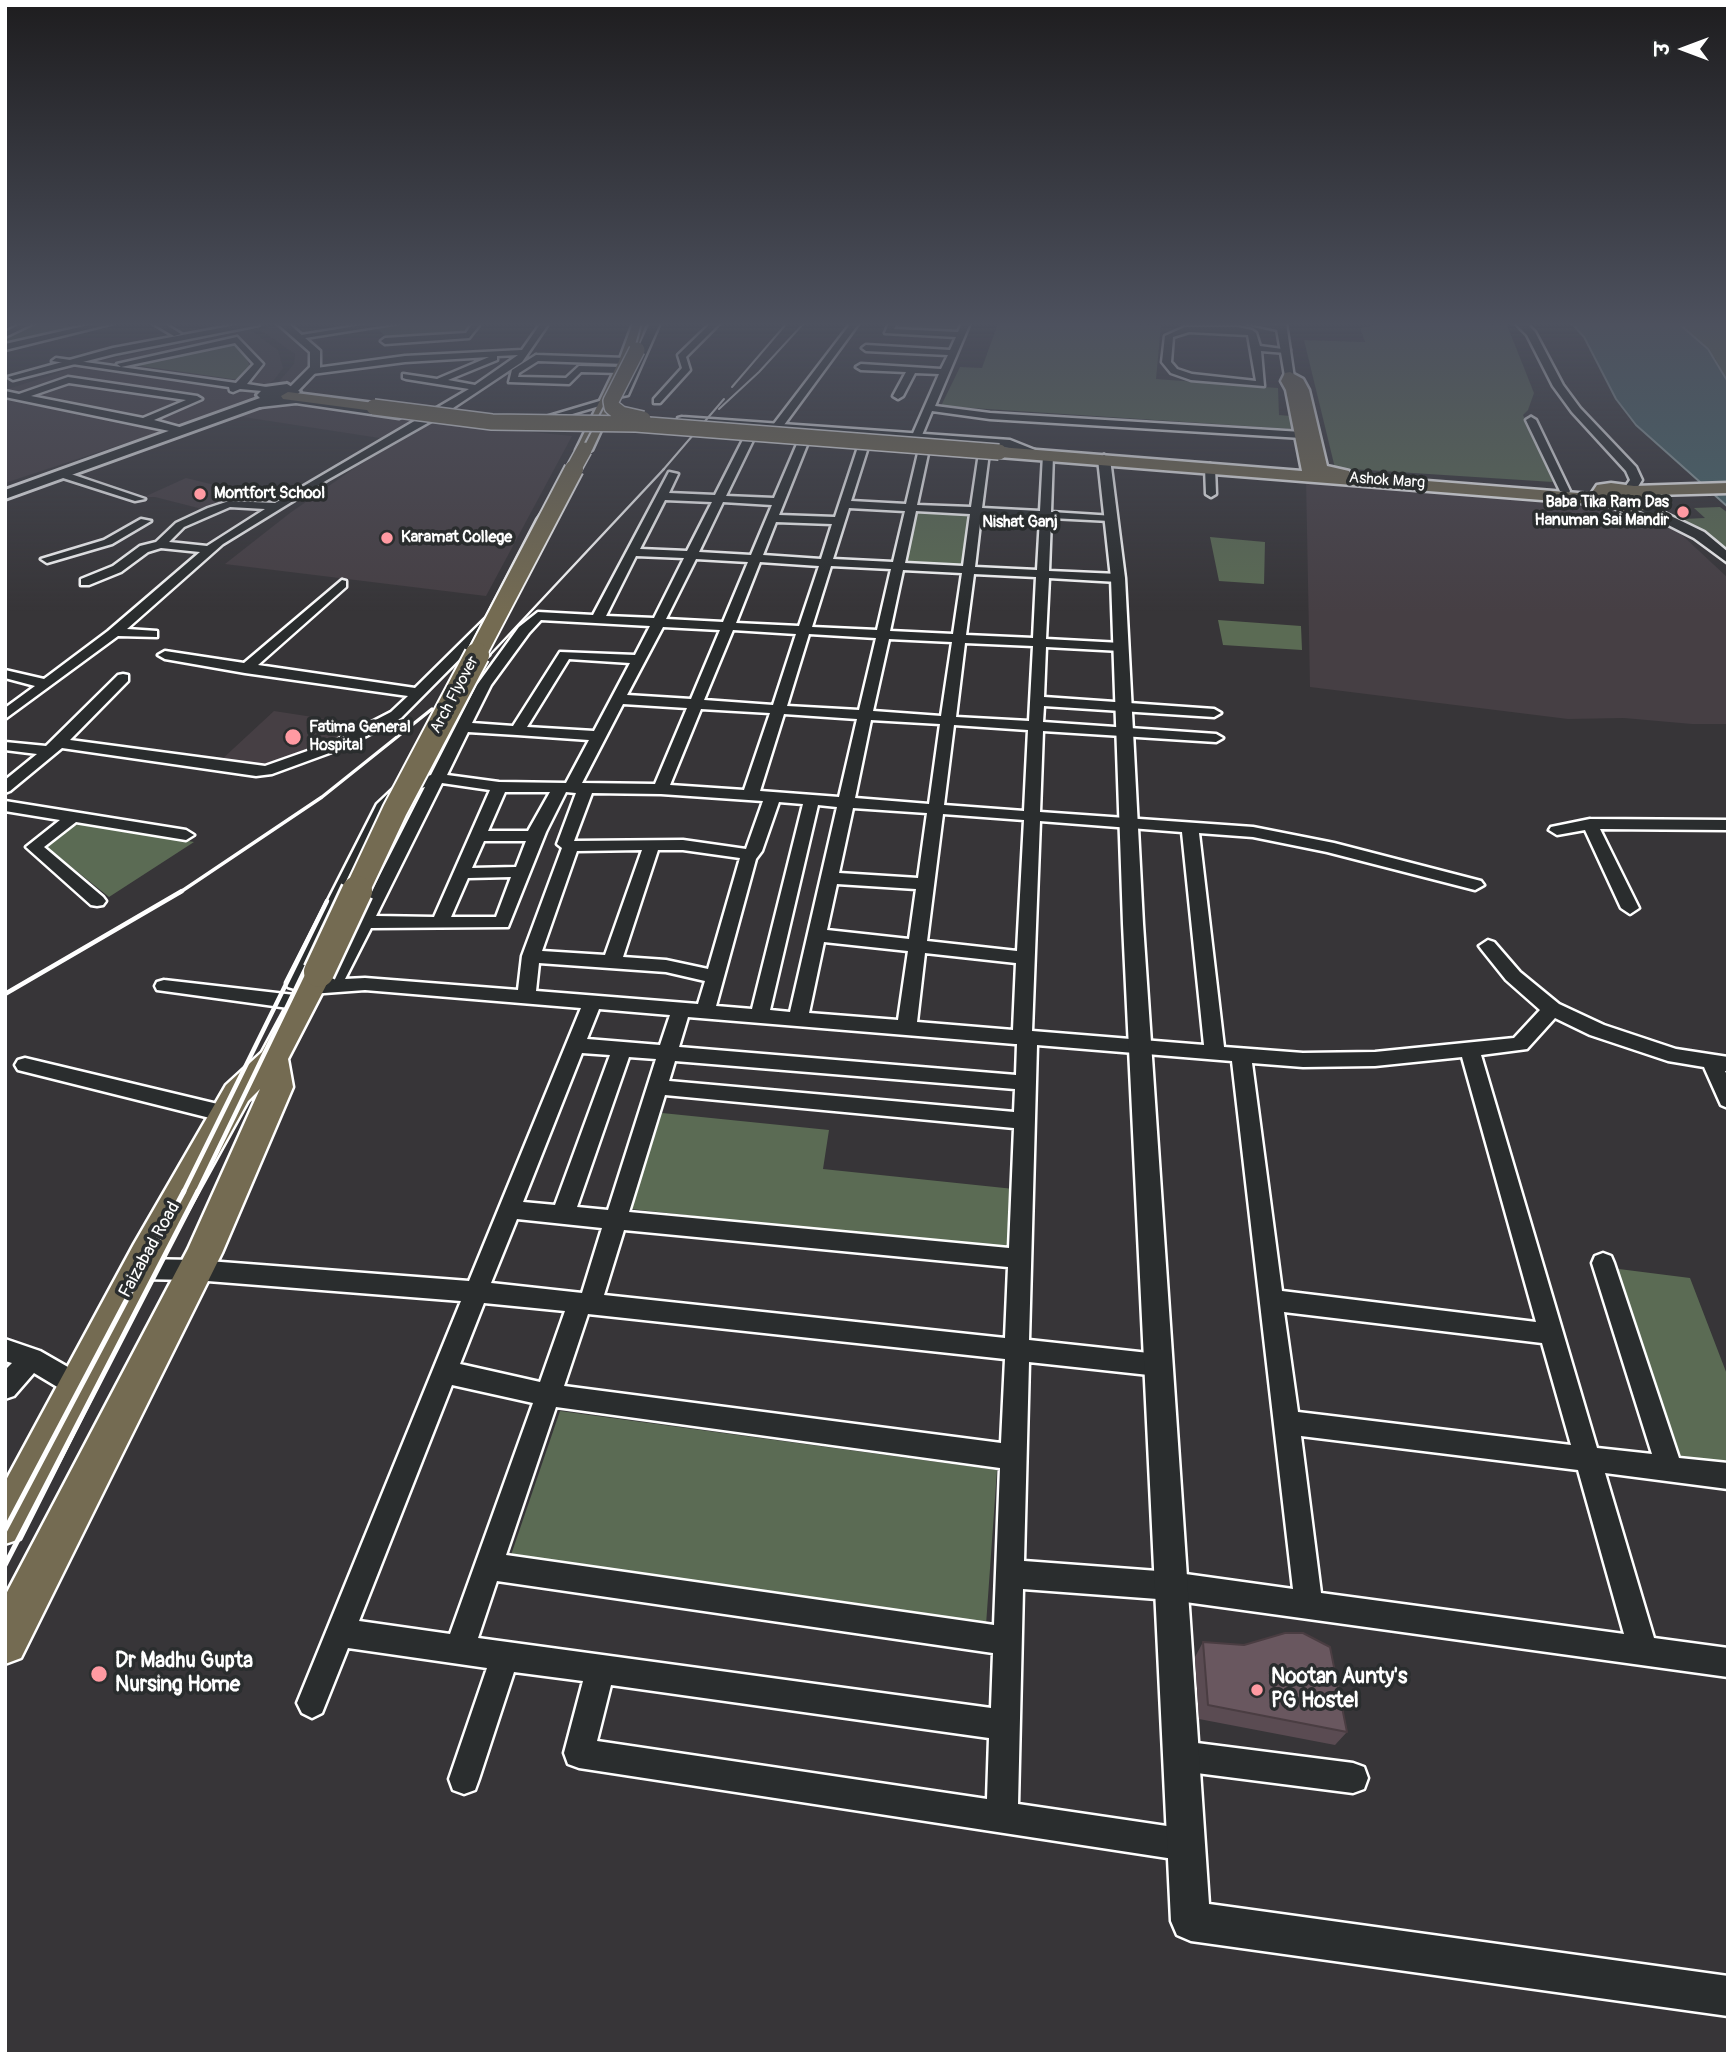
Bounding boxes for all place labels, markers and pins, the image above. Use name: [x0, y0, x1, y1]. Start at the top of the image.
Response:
place label: Montfort School: [214, 484, 325, 504]
marker: Montfort School: [192, 486, 208, 502]
place label: Baba Tika Ram Das Hanuman Sai Mandir: [1535, 493, 1669, 531]
marker: Baba Tika Ram Das Hanuman Sai Mandir: [1675, 504, 1691, 520]
place label: Karamat College: [401, 528, 512, 548]
marker: Karamat College: [379, 530, 395, 546]
place label: Fatima General Hospital: [309, 718, 411, 756]
marker: Fatima General Hospital: [283, 727, 303, 747]
place label: Dr Madhu Gupta Nursing Home: [115, 1649, 253, 1699]
marker: Dr Madhu Gupta Nursing Home: [89, 1664, 109, 1684]
place label: Nootan Aunty's PG Hostel: [1271, 1665, 1407, 1715]
marker: Nootan Aunty's PG Hostel: [1249, 1682, 1265, 1698]

